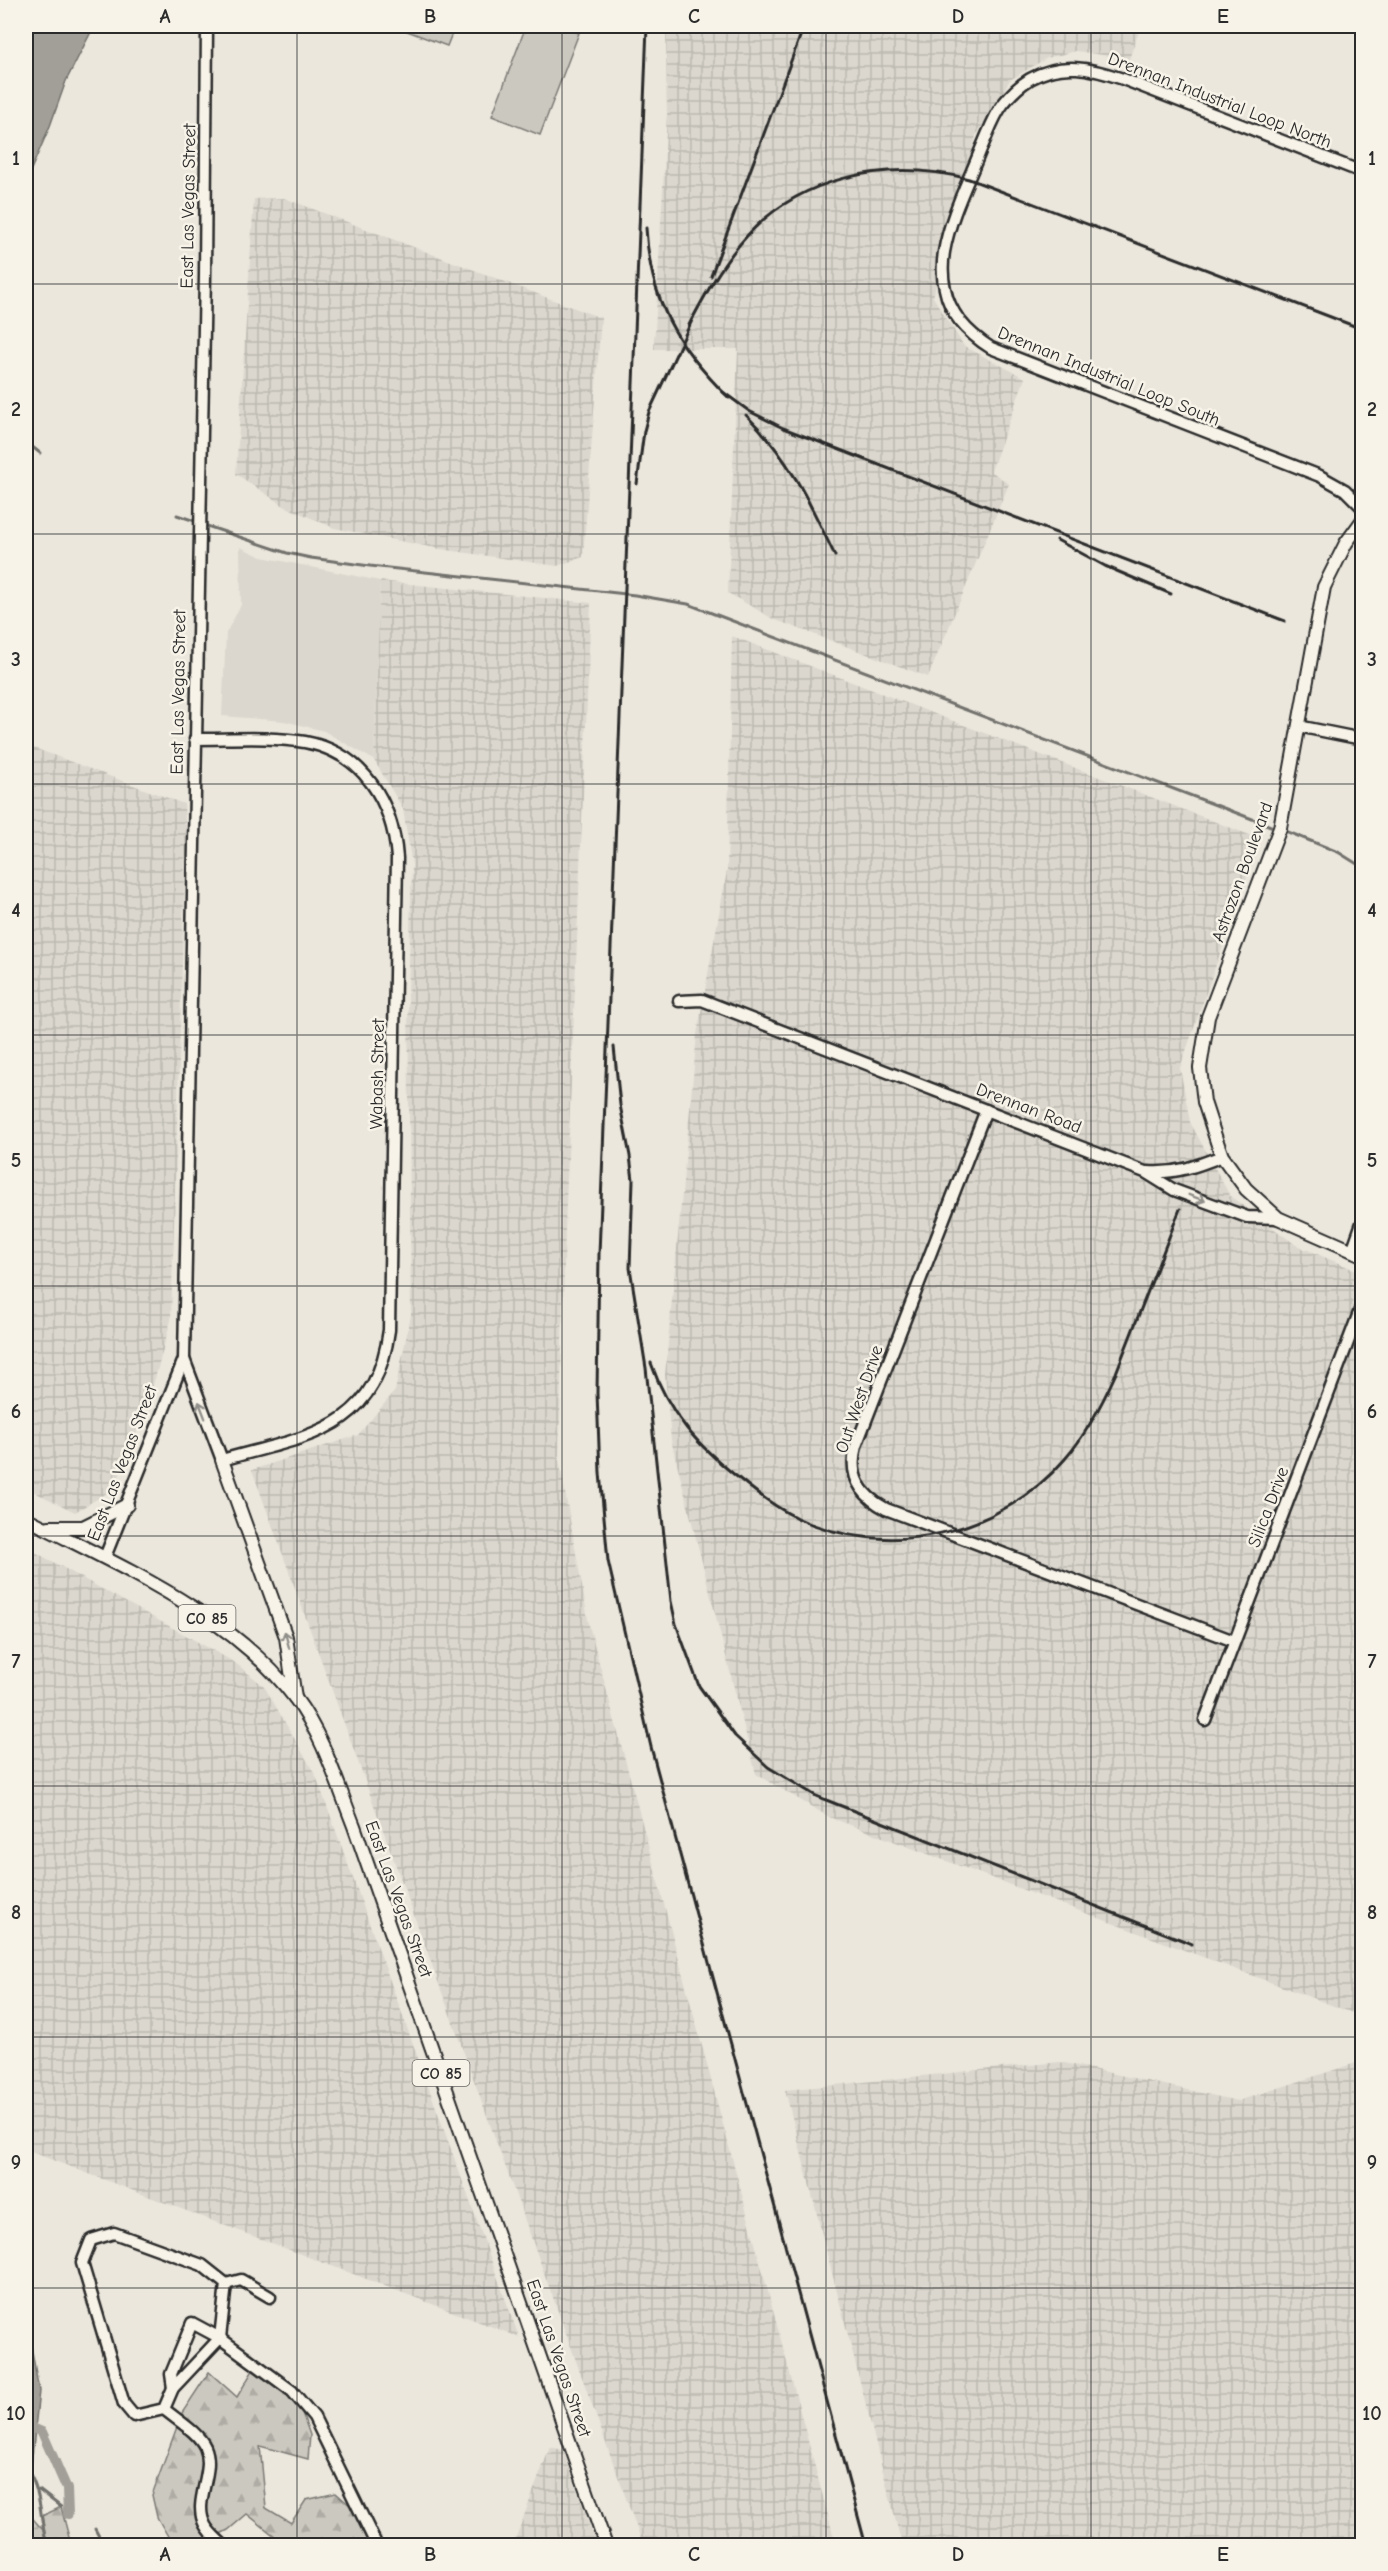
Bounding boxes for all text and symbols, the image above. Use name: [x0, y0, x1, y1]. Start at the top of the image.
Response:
text: A: [159, 5, 171, 28]
text: B: [424, 5, 436, 28]
text: C: [688, 5, 700, 28]
text: D: [952, 5, 964, 28]
text: E: [1217, 5, 1229, 28]
street label: Drennan Industrial Loop North: [1105, 48, 1335, 153]
street label: East Las Vegas Street: [177, 122, 200, 289]
text: 1: [12, 147, 20, 170]
text: 1: [1368, 147, 1376, 170]
street label: Drennan Industrial Loop South: [995, 322, 1223, 431]
text: 2: [11, 398, 21, 421]
text: 2: [1367, 398, 1377, 421]
street label: East Las Vegas Street: [167, 608, 190, 775]
text: 3: [11, 648, 21, 671]
text: 3: [1367, 648, 1377, 671]
street label: Astrozon Boulevard: [1207, 799, 1278, 945]
text: 4: [11, 899, 21, 922]
text: 4: [1367, 899, 1377, 922]
street label: Wabash Street: [366, 1018, 389, 1130]
street label: Drennan Road: [973, 1079, 1084, 1138]
text: 5: [11, 1149, 21, 1172]
text: 5: [1367, 1149, 1377, 1172]
one-way arrow: [1187, 1194, 1206, 1205]
street label: Out West Drive: [831, 1342, 888, 1456]
street label: East Las Vegas Street: [83, 1381, 162, 1544]
text: 6: [11, 1400, 21, 1423]
text: 6: [1367, 1400, 1377, 1423]
one-way arrow: [196, 1401, 207, 1419]
street label: Silica Drive: [1243, 1464, 1293, 1551]
road number: CO 85: [178, 1605, 236, 1631]
one-way arrow: [280, 1631, 292, 1650]
text: 7: [12, 1650, 21, 1673]
text: 7: [1368, 1650, 1377, 1673]
street label: East Las Vegas Street: [360, 1818, 437, 1981]
text: 8: [11, 1901, 21, 1924]
text: 8: [1367, 1901, 1377, 1924]
road number: CO 85: [412, 2060, 470, 2086]
text: 9: [11, 2151, 21, 2174]
text: 9: [1367, 2151, 1377, 2174]
street label: East Las Vegas Street: [522, 2277, 596, 2441]
text: 10: [6, 2402, 26, 2425]
text: 10: [1362, 2402, 1382, 2425]
text: A: [159, 2543, 171, 2566]
text: B: [424, 2543, 436, 2566]
text: C: [688, 2543, 700, 2566]
text: D: [952, 2543, 964, 2566]
text: E: [1217, 2543, 1229, 2566]

